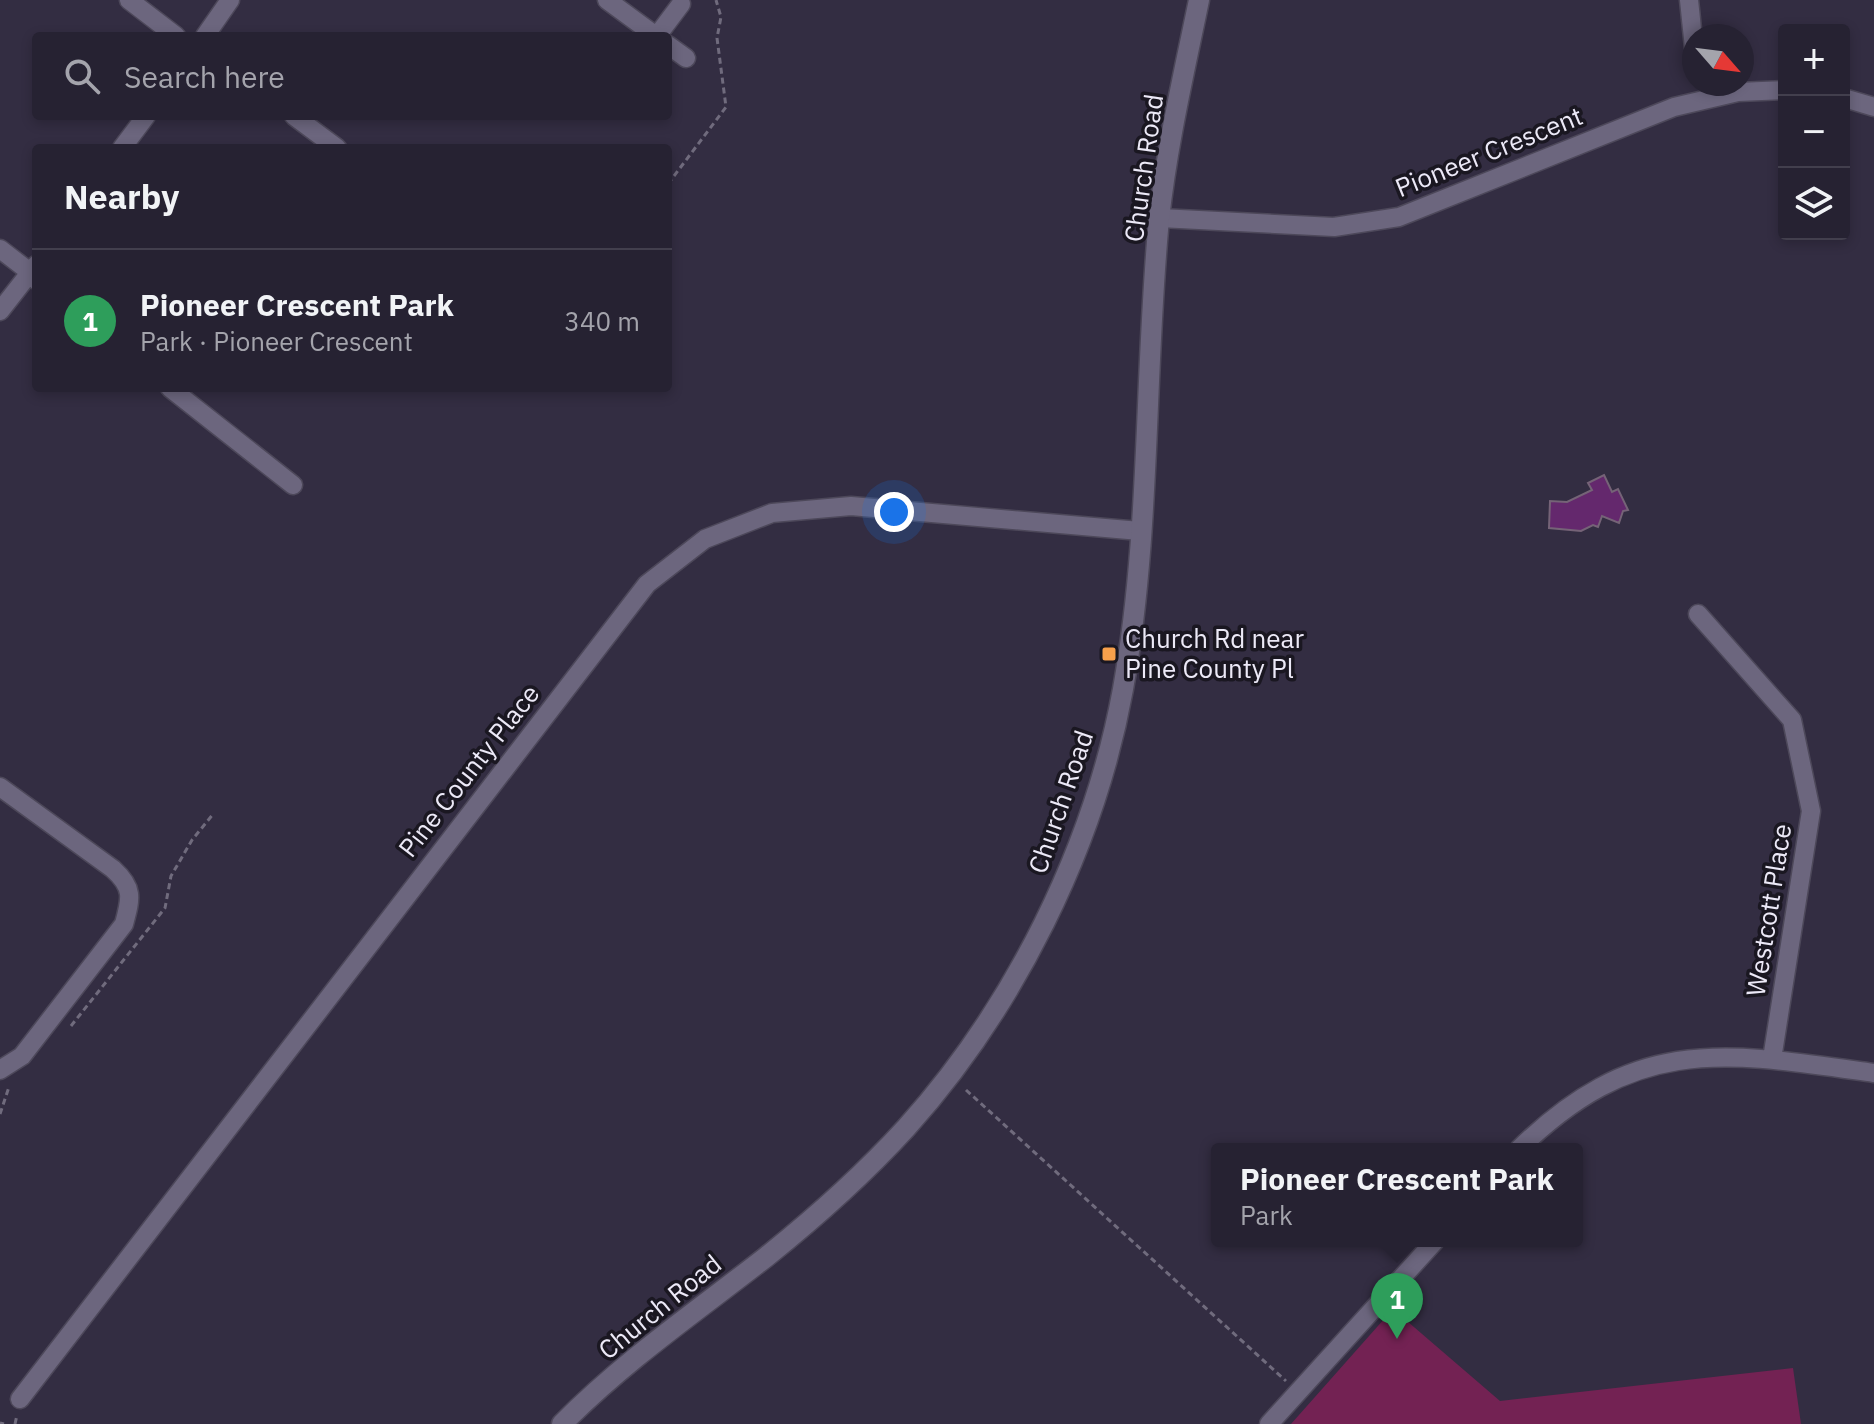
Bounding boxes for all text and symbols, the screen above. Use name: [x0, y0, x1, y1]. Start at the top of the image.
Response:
north arrow: [1682, 24, 1754, 96]
map controls: [1778, 24, 1850, 240]
button: +: [1778, 24, 1850, 96]
search box: [32, 32, 672, 120]
icon: search: [60, 54, 104, 98]
text: Search here: [124, 57, 285, 96]
street label: Church Road: [1116, 92, 1170, 244]
button: −: [1778, 96, 1850, 168]
street label: Pioneer Crescent: [1390, 98, 1587, 204]
button: layers: [1778, 168, 1850, 240]
text: Nearby: [64, 174, 179, 218]
text: Pioneer Crescent Park: [140, 285, 454, 324]
text: 1: [82, 304, 98, 338]
text: 340 m: [564, 304, 640, 338]
text: Park · Pioneer Crescent: [140, 324, 413, 358]
your location: [874, 492, 914, 532]
place label: Church Rd near Pine County Pl: [1125, 621, 1304, 685]
marker: Church Rd near Pine County Pl: [1100, 645, 1118, 663]
street label: Pine County Place: [390, 677, 546, 864]
street label: Church Road: [1020, 726, 1100, 878]
street label: Westcott Place: [1738, 821, 1798, 998]
popup: [1211, 1143, 1583, 1247]
text: Pioneer Crescent Park: [1240, 1159, 1554, 1198]
text: Park: [1240, 1198, 1293, 1232]
street label: Church Road: [591, 1246, 728, 1366]
pin: 1: [1371, 1273, 1423, 1339]

